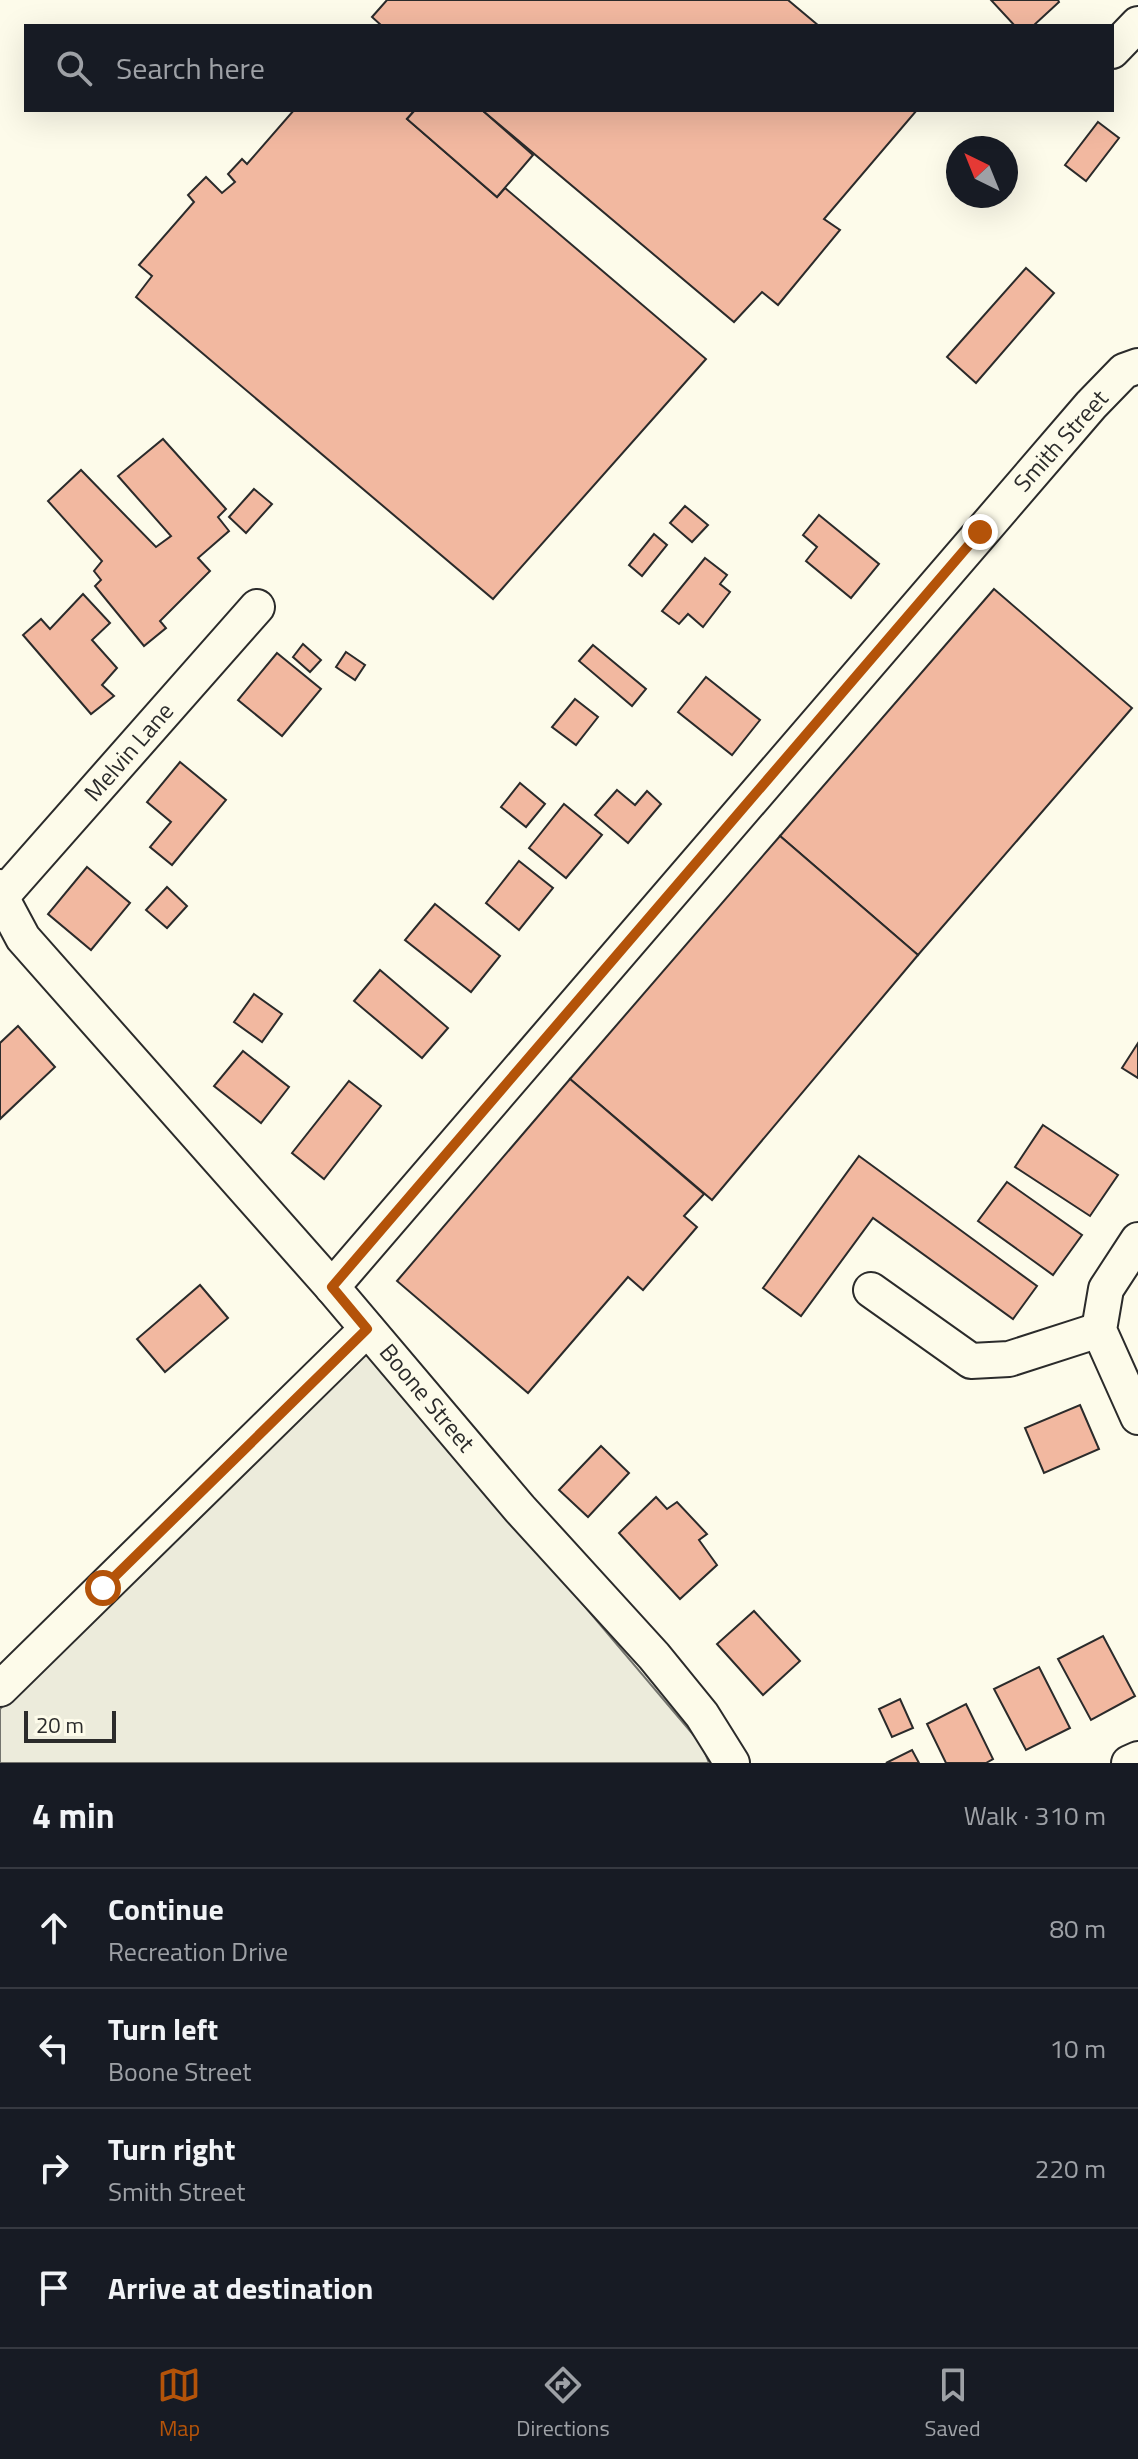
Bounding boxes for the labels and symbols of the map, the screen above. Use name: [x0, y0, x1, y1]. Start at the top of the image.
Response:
north arrow: [946, 136, 1018, 208]
street label: Smith Street: [1004, 381, 1116, 499]
route end: [962, 514, 998, 550]
street label: Melvin Lane: [75, 694, 182, 809]
street label: Boone Street: [371, 1335, 484, 1460]
route start: [85, 1570, 121, 1606]
scale bar: [24, 1707, 116, 1743]

